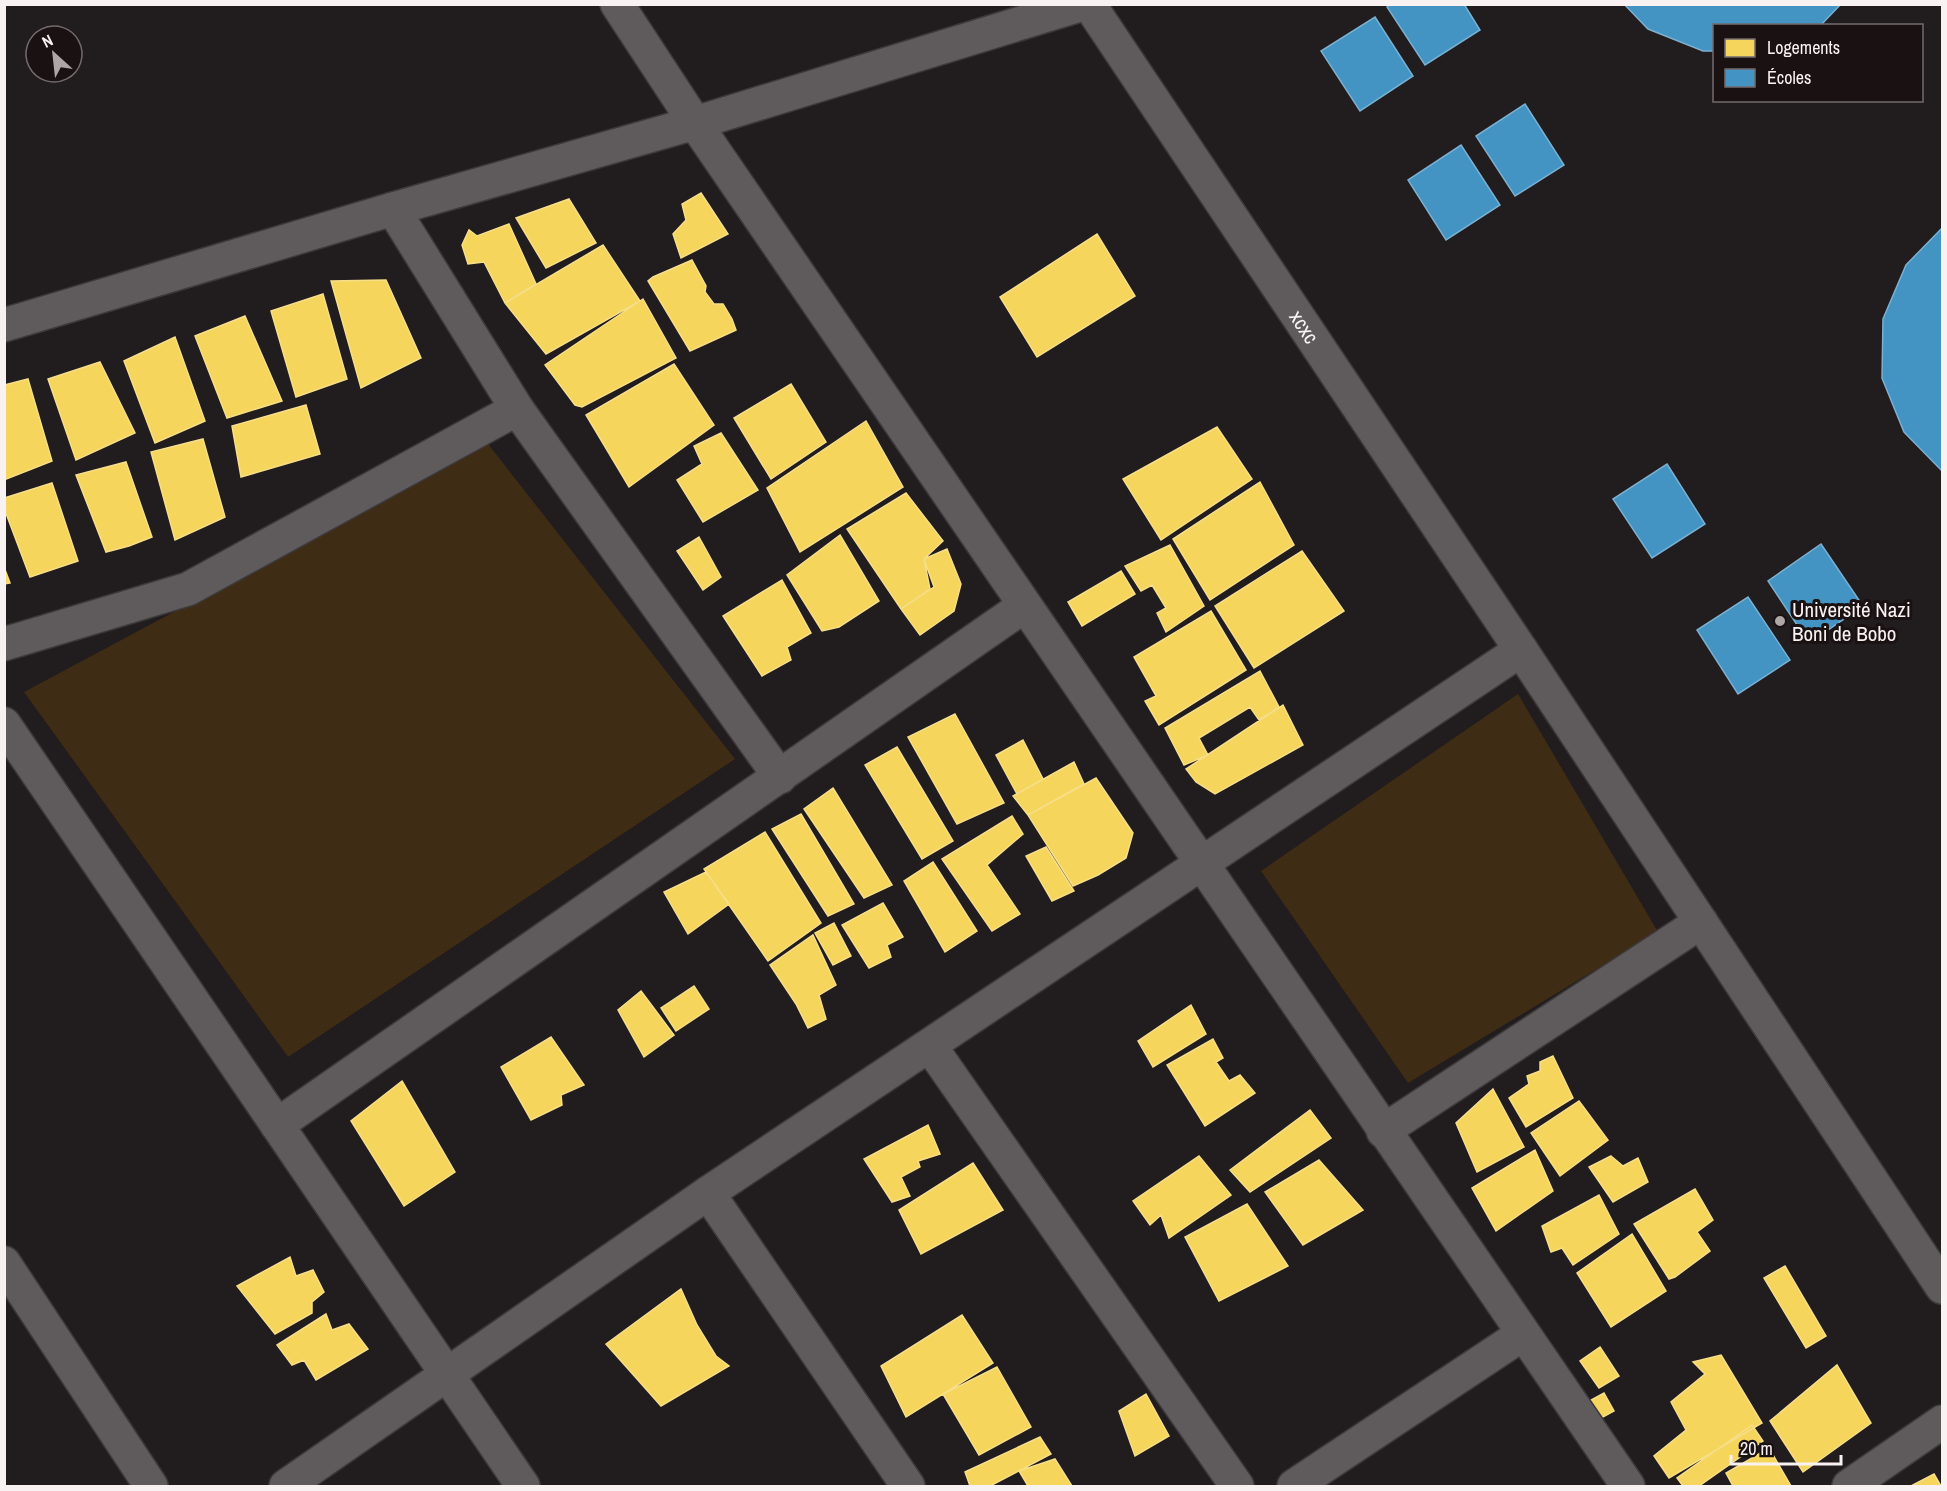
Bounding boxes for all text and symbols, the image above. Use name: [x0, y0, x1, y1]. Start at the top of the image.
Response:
north arrow: [24, 24, 84, 84]
legend: [1713, 24, 1923, 102]
text: N: [38, 29, 56, 53]
text: Logements: [1767, 35, 1840, 60]
text: Écoles: [1767, 65, 1811, 90]
street label: xcxc: [1283, 304, 1326, 349]
place label: Université Nazi Boni de Bobo: [1792, 595, 1911, 648]
marker: Université Nazi Boni de Bobo: [1773, 614, 1787, 628]
scale bar: [1731, 1428, 1840, 1466]
text: 20 m: [1740, 1436, 1773, 1461]

